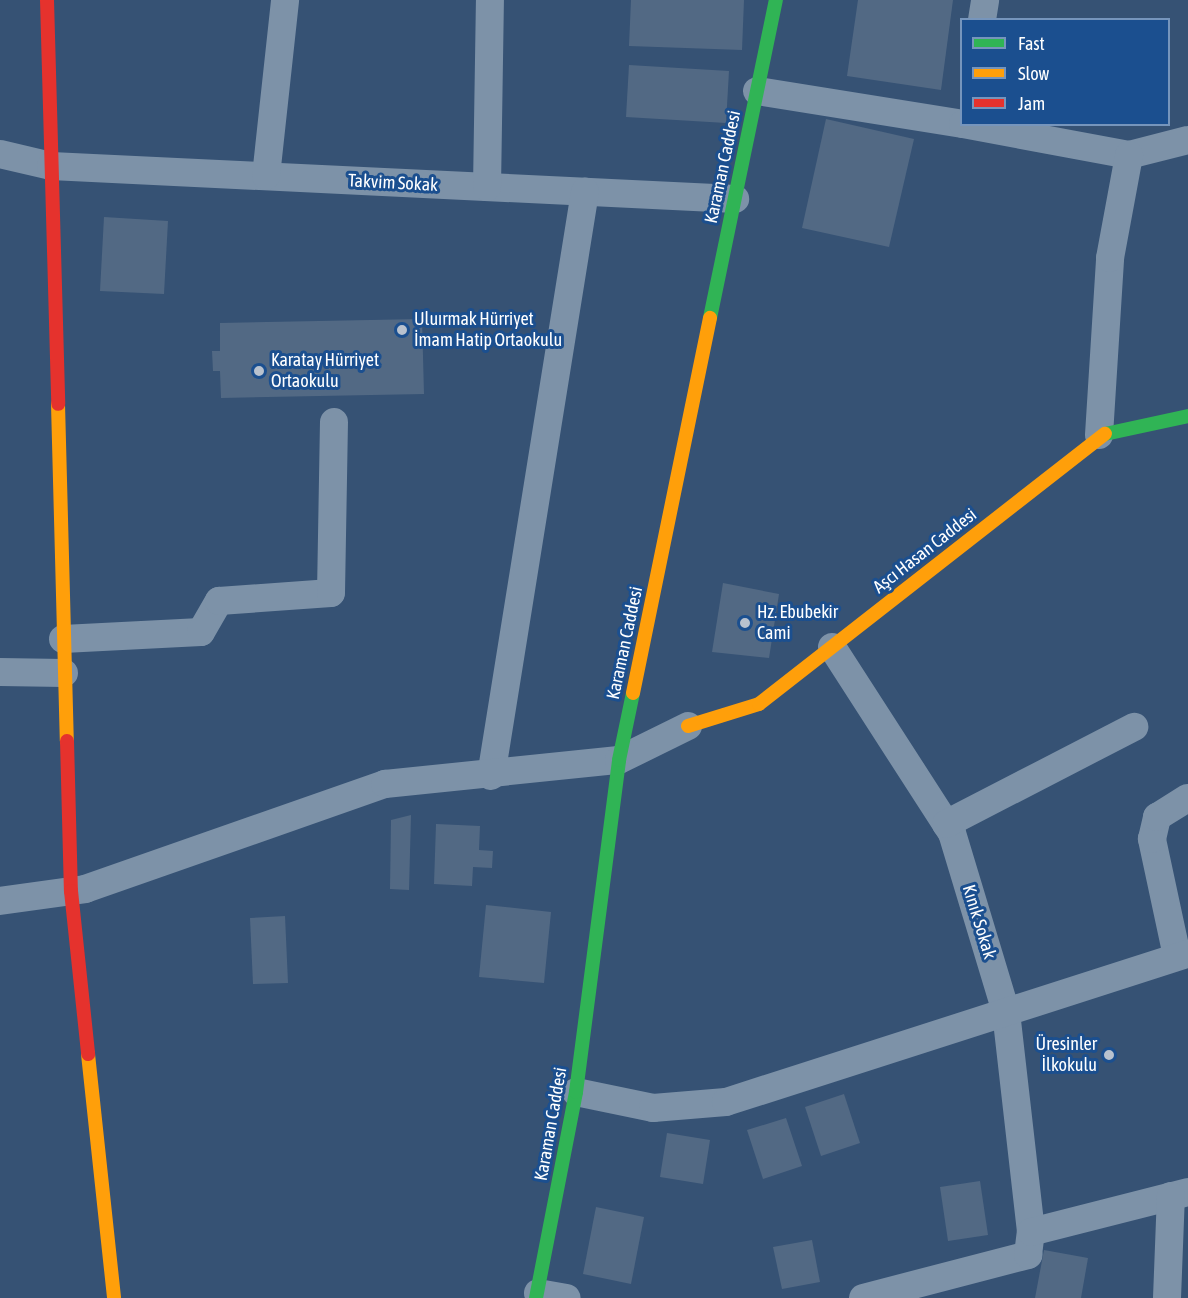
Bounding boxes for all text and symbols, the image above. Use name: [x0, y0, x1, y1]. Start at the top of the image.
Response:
legend: [960, 18, 1170, 126]
text: Fast: [1018, 33, 1045, 54]
text: Slow: [1018, 63, 1049, 84]
text: Jam: [1018, 93, 1045, 114]
street label: Karaman Caddesi: [700, 109, 746, 225]
street label: Takvim Sokak: [347, 170, 439, 196]
place label: Uluırmak Hürriyet İmam Hatip Ortaokulu: [414, 309, 562, 352]
marker: Uluırmak Hürriyet İmam Hatip Ortaokulu: [395, 323, 409, 337]
place label: Karatay Hürriyet Ortaokulu: [271, 350, 379, 392]
marker: Karatay Hürriyet Ortaokulu: [252, 364, 266, 378]
street label: Aşcı Hasan Caddesi: [869, 504, 981, 598]
street label: Karaman Caddesi: [602, 585, 648, 701]
place label: Hz. Ebubekir Cami: [757, 602, 838, 644]
marker: Hz. Ebubekir Cami: [738, 616, 752, 630]
street label: Kınık Sokak: [957, 882, 1001, 962]
place label: Üresinler İlkokulu: [1036, 1034, 1097, 1076]
marker: Üresinler İlkokulu: [1102, 1048, 1116, 1062]
street label: Karaman Caddesi: [530, 1066, 572, 1182]

